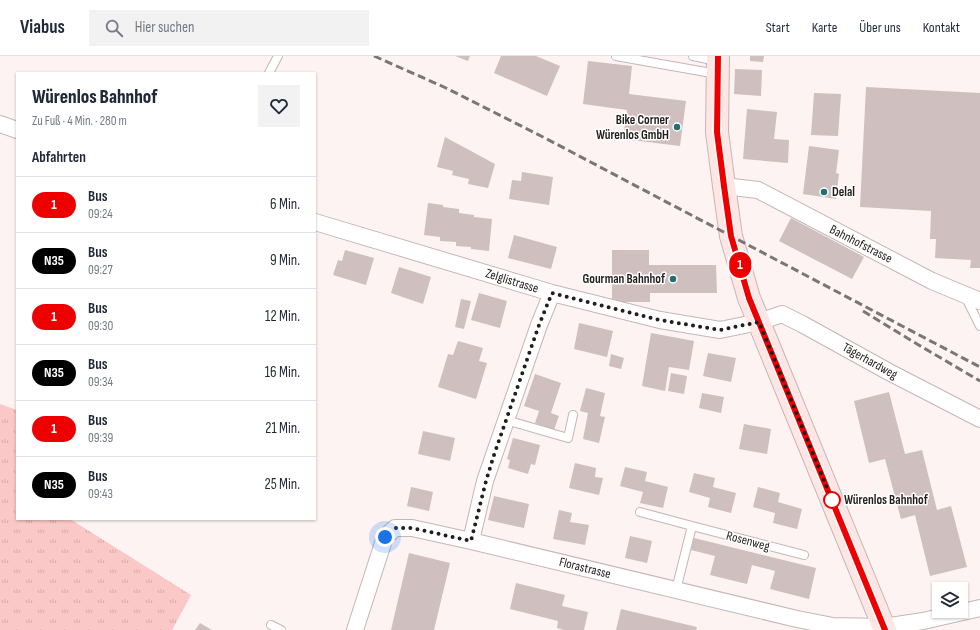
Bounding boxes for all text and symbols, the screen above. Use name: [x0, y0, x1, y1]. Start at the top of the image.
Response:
search box: [89, 10, 369, 46]
text: Viabus: [20, 16, 65, 39]
icon: search: [103, 17, 125, 39]
text: Hier suchen: [135, 18, 194, 37]
text: Start: [766, 19, 790, 36]
text: Karte: [812, 19, 837, 36]
text: Über uns: [859, 19, 901, 36]
text: Kontakt: [923, 19, 960, 36]
button: heart: [258, 85, 300, 127]
text: Würenlos Bahnhof: [32, 86, 157, 109]
place label: Bike Corner Würenlos GmbH: [596, 112, 669, 143]
text: Zu Fuß · 4 Min. · 280 m: [32, 113, 127, 129]
marker: Bike Corner Würenlos GmbH: [672, 122, 682, 132]
text: Abfahrten: [32, 148, 86, 167]
place label: Delal: [832, 184, 855, 200]
text: Bus: [88, 187, 107, 206]
marker: Delal: [819, 187, 829, 197]
text: 6 Min.: [270, 195, 300, 214]
text: 1: [51, 196, 57, 213]
text: 09:24: [88, 206, 113, 222]
street label: Bahnhofstrasse: [827, 221, 895, 267]
text: Bus: [88, 243, 107, 262]
text: 9 Min.: [270, 251, 300, 270]
text: N35: [44, 252, 64, 269]
line badge: 1: [727, 252, 753, 278]
text: 1: [737, 256, 743, 273]
text: 09:27: [88, 262, 113, 278]
street label: Zelglistrasse: [484, 265, 540, 297]
place label: Gourman Bahnhof: [582, 271, 666, 287]
marker: Gourman Bahnhof: [668, 274, 678, 284]
text: Bus: [88, 299, 107, 318]
text: 12 Min.: [265, 307, 300, 326]
text: 1: [51, 308, 57, 325]
text: 09:30: [88, 318, 113, 334]
street label: Tägerhardweg: [840, 339, 900, 383]
text: Bus: [88, 355, 107, 374]
text: 16 Min.: [265, 363, 300, 382]
text: N35: [44, 364, 64, 381]
text: 09:34: [88, 374, 113, 390]
text: Bus: [88, 411, 107, 430]
text: 21 Min.: [265, 419, 300, 438]
text: 1: [51, 420, 57, 437]
text: 09:39: [88, 430, 113, 446]
text: Bus: [88, 467, 107, 486]
text: 25 Min.: [264, 475, 300, 494]
text: N35: [44, 476, 64, 493]
text: 09:43: [88, 486, 113, 502]
marker: Würenlos Bahnhof: [823, 491, 841, 509]
place label: Würenlos Bahnhof: [844, 492, 929, 508]
your location: [375, 527, 395, 547]
street label: Rosenweg: [725, 528, 771, 554]
street label: Florastrasse: [557, 554, 613, 582]
map controls: [932, 582, 968, 618]
button: layers: [932, 582, 968, 618]

